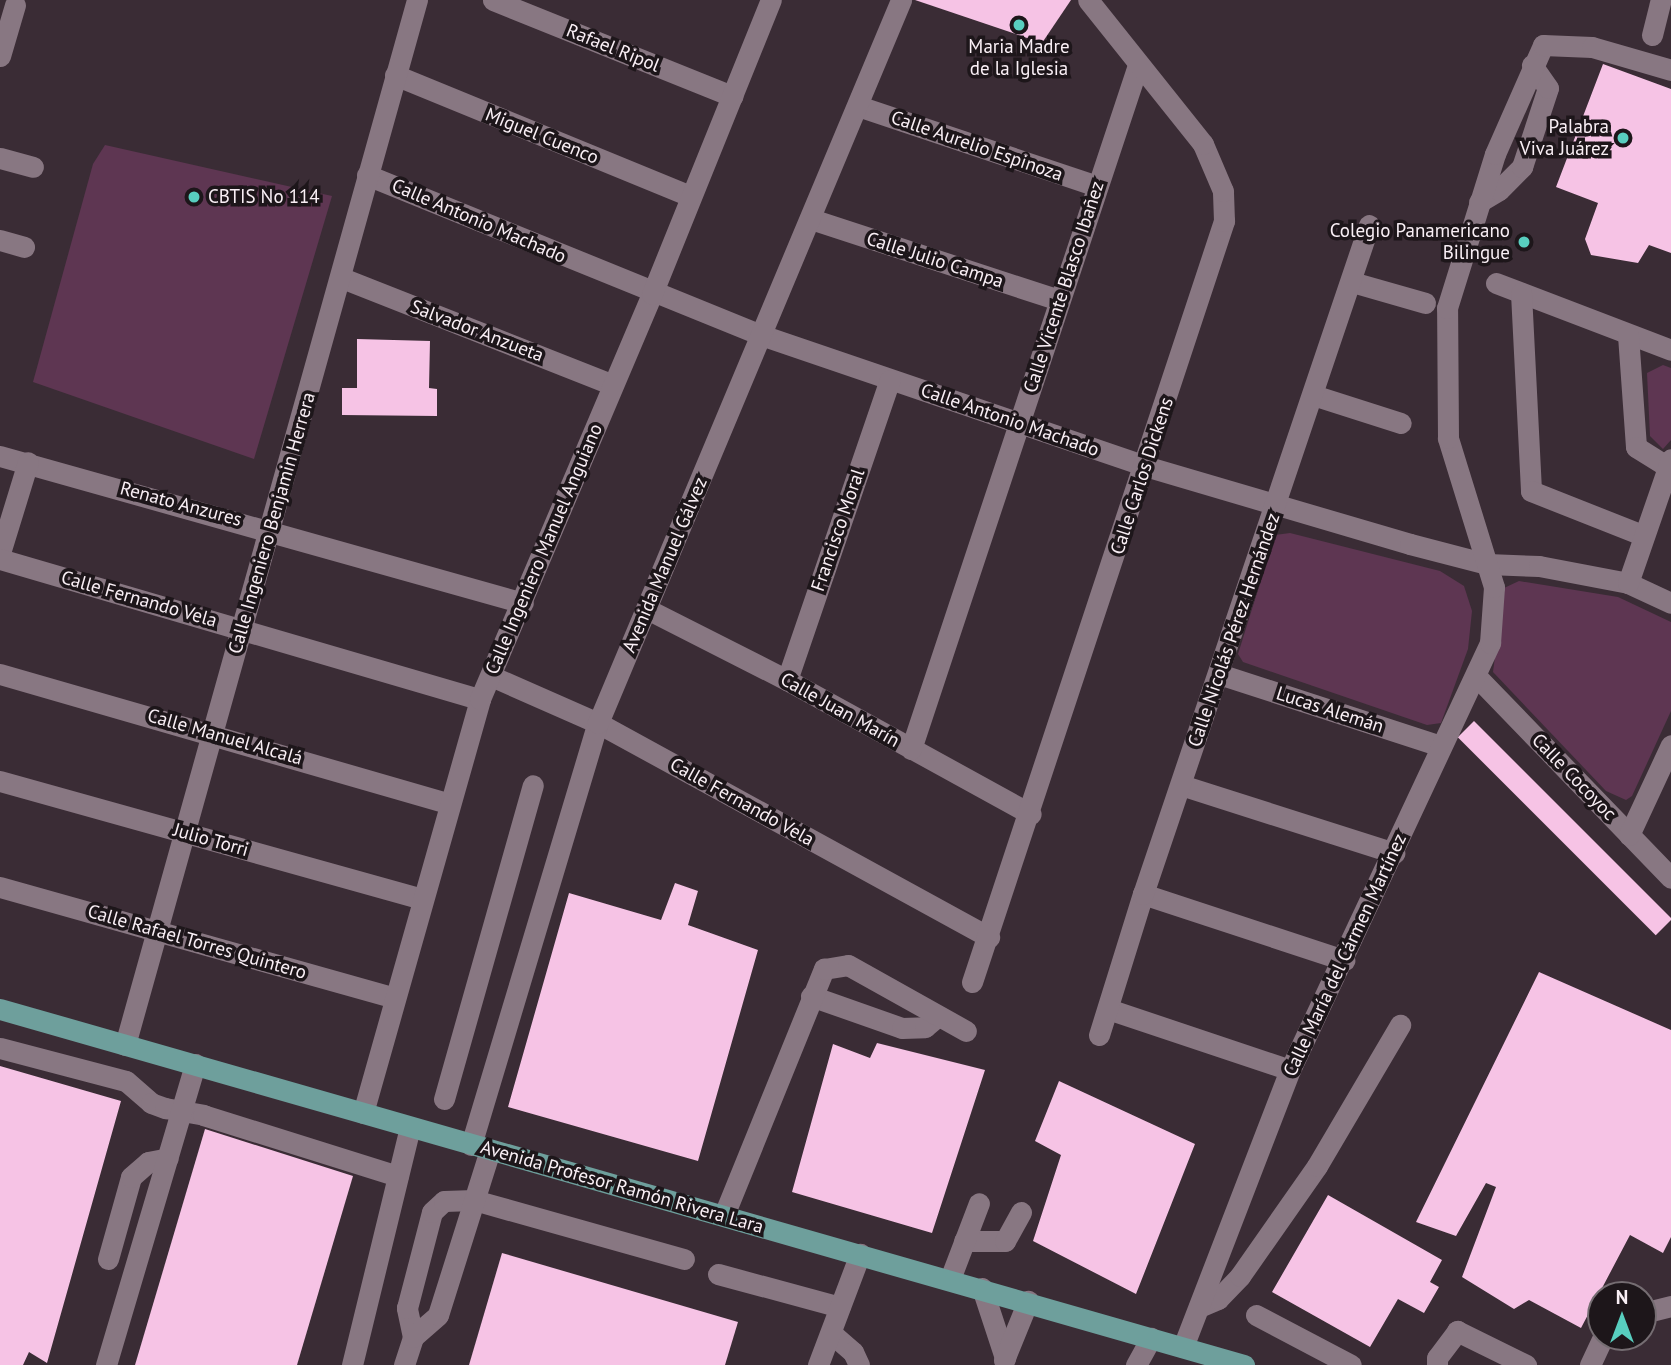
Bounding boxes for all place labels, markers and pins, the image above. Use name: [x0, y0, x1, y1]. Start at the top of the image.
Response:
marker: Maria Madre de la Iglesia: [1011, 17, 1027, 33]
place label: Maria Madre de la Iglesia: [968, 36, 1070, 80]
place label: Palabra Viva Juárez: [1520, 116, 1609, 160]
marker: Palabra Viva Juárez: [1615, 130, 1631, 146]
place label: CBTIS No 114: [208, 186, 320, 208]
marker: CBTIS No 114: [186, 189, 202, 205]
place label: Colegio Panamericano Bilingue: [1330, 220, 1510, 264]
marker: Colegio Panamericano Bilingue: [1516, 234, 1532, 250]

